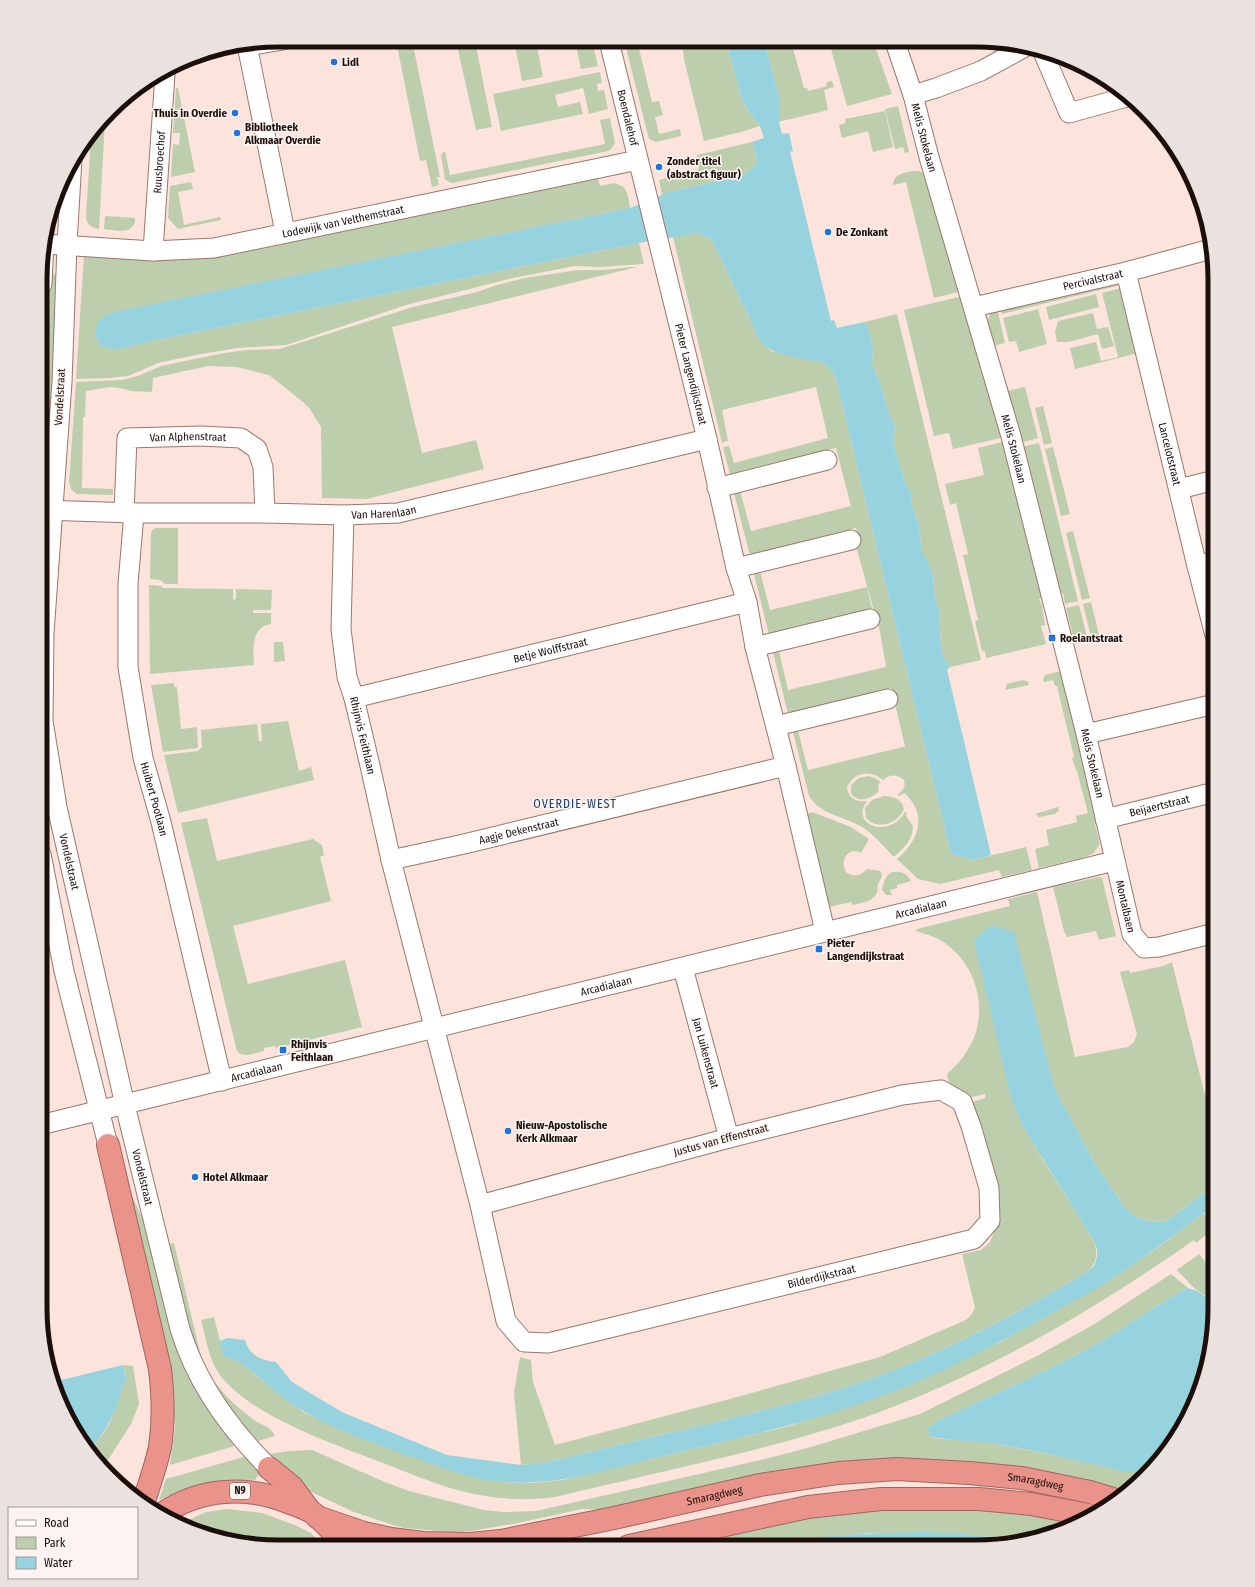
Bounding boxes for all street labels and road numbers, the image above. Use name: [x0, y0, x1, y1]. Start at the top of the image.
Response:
street label: Boendalehof: [615, 88, 641, 148]
street label: Melis Stokelaan: [909, 102, 940, 174]
street label: Ruusbroechof: [150, 130, 168, 194]
street label: Lodewijk van Velthemstraat: [281, 202, 405, 240]
street label: Percivalstraat: [1062, 266, 1124, 293]
street label: Pieter Langendijkstraat: [672, 322, 710, 427]
street label: Vondelstraat: [52, 368, 68, 426]
street label: Melis Stokelaan: [998, 413, 1029, 485]
street label: Lancelotstraat: [1156, 421, 1184, 487]
street label: Van Alphenstraat: [149, 429, 227, 444]
street label: Van Harenlaan: [351, 502, 418, 521]
street label: Betje Wolffstraat: [512, 635, 589, 665]
street label: Rhijnvis Feithlaan: [347, 695, 378, 776]
street label: Melis Stokelaan: [1078, 727, 1107, 799]
street label: Huibert Pootlaan: [138, 760, 171, 837]
street label: Beijaertstraat: [1128, 792, 1191, 819]
street label: Aagje Dekenstraat: [478, 815, 560, 847]
street label: Vondelstraat: [57, 832, 82, 891]
street label: Montalbaen: [1113, 879, 1138, 934]
street label: Arcadialaan: [894, 896, 948, 921]
street label: Arcadialaan: [579, 973, 633, 998]
street label: Jan Luikenstraat: [690, 1016, 722, 1090]
street label: Arcadialaan: [229, 1059, 284, 1084]
street label: Justus van Effenstraat: [672, 1121, 770, 1159]
street label: Vondelstraat: [130, 1148, 156, 1207]
street label: Bilderdijkstraat: [786, 1262, 857, 1291]
street label: Smaragdweg: [1007, 1470, 1066, 1493]
road number: N9: [230, 1483, 250, 1499]
street label: Smaragdweg: [685, 1483, 744, 1508]

